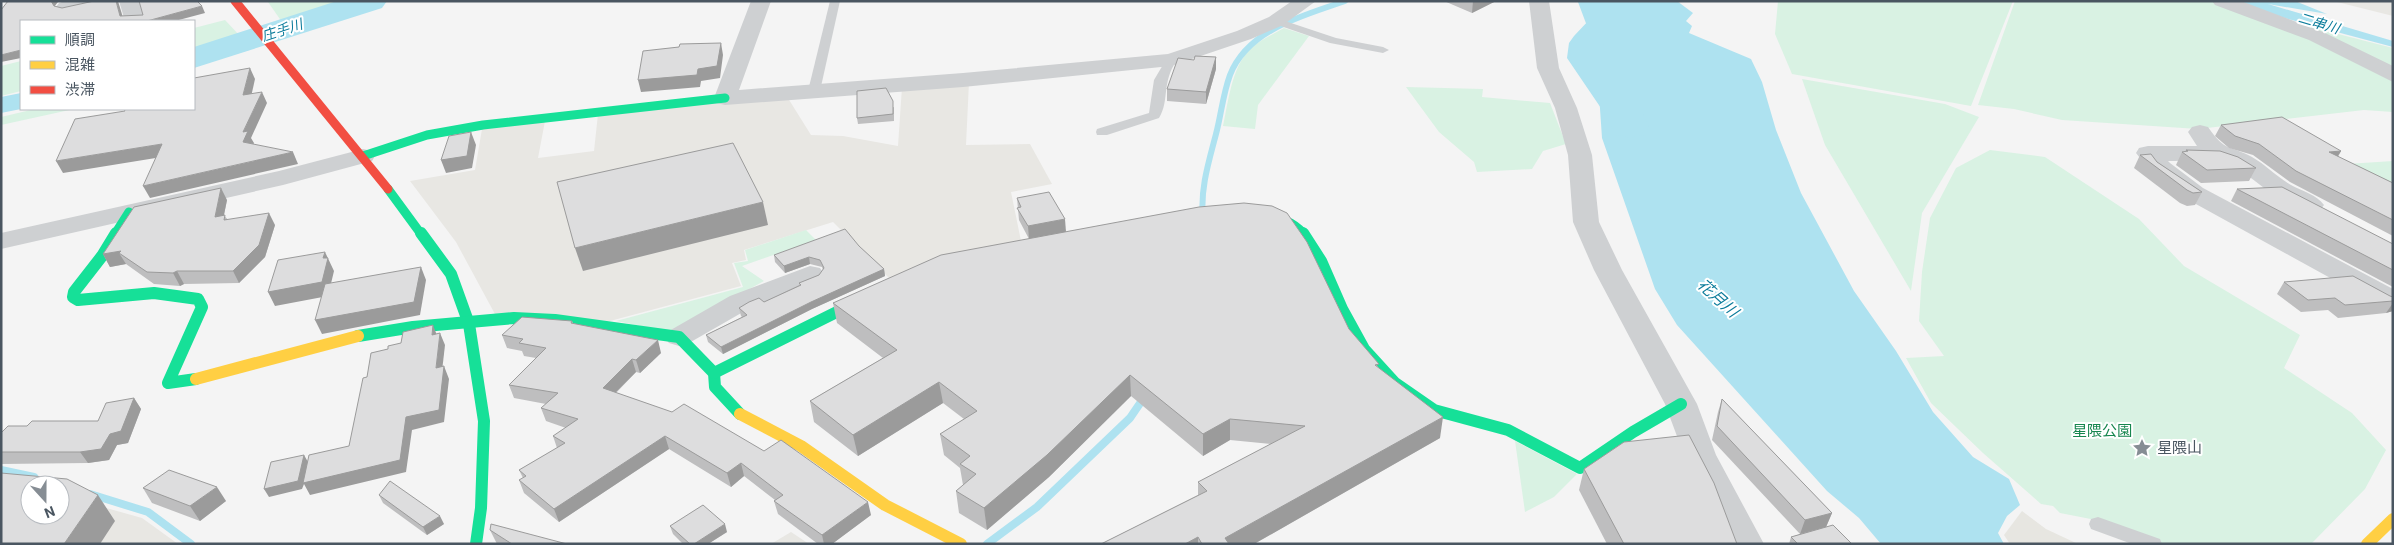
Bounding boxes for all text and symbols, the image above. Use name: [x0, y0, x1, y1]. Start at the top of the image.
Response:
water label: 二串川: [2297, 9, 2343, 37]
water label: 庄手川: [260, 15, 306, 44]
legend: [20, 20, 195, 110]
text: 順調: [65, 31, 95, 49]
text: 混雑: [65, 56, 95, 74]
text: 渋滞: [65, 81, 95, 99]
water label: 花月川: [1694, 275, 1744, 322]
park label: 星隈公園: [2072, 422, 2132, 440]
place icon: 星隈山: [2131, 437, 2153, 459]
place label: 星隈山: [2157, 439, 2202, 457]
north arrow: [20, 475, 70, 525]
text: N: [42, 503, 57, 521]

